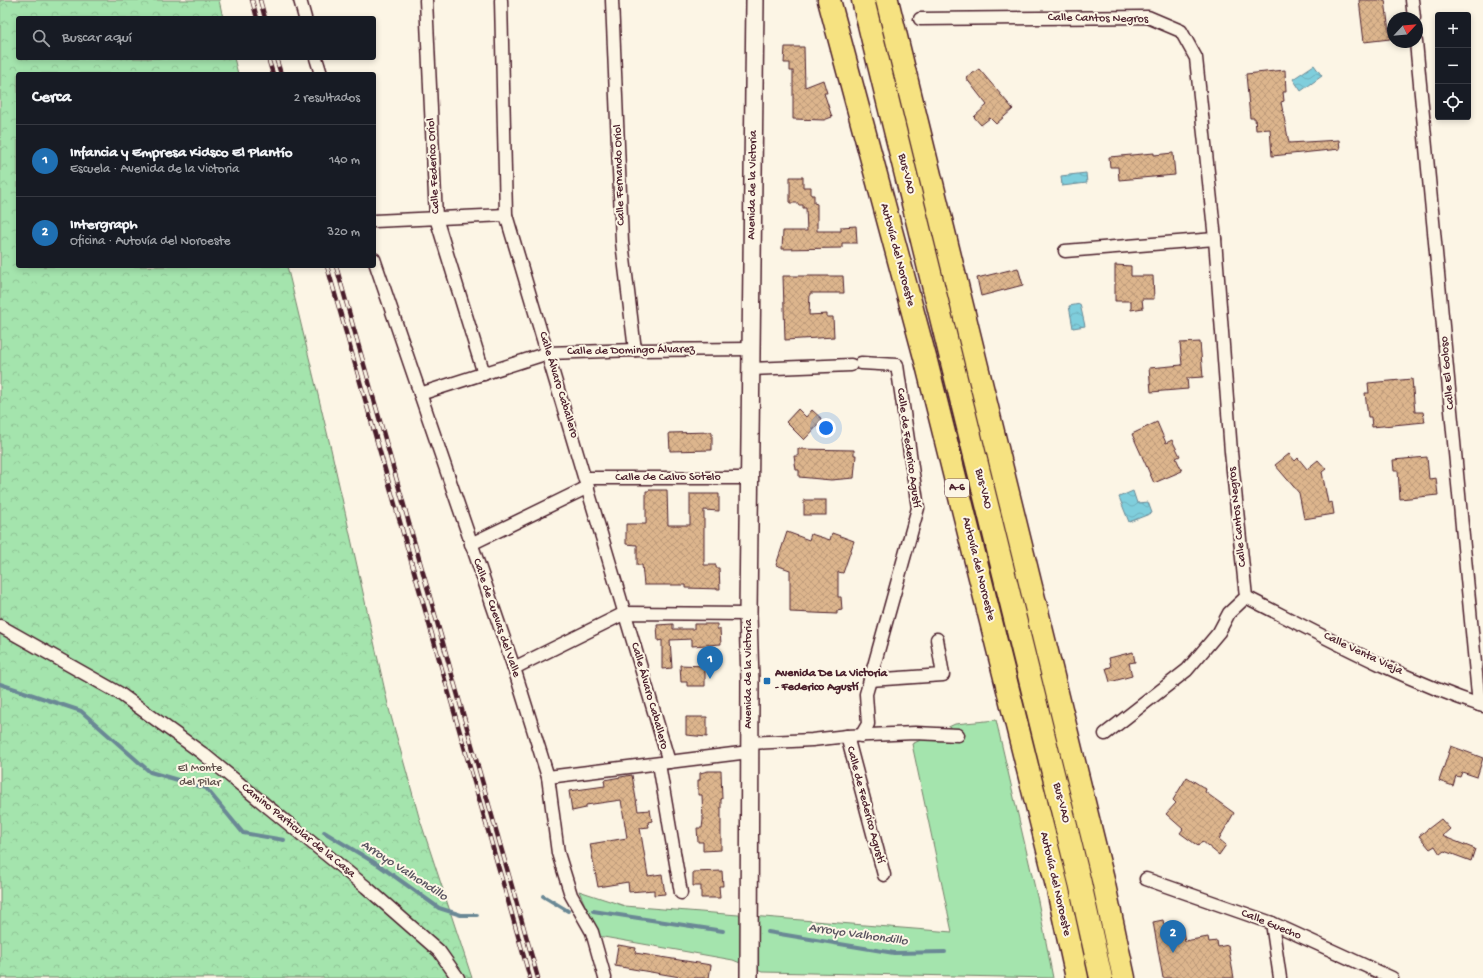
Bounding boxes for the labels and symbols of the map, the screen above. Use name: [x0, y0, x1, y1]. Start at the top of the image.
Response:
street label: Calle Cantos Negros: [1048, 11, 1149, 27]
north arrow: [1387, 12, 1423, 48]
street label: Calle Federico Oriol: [424, 117, 444, 214]
street label: Calle Fernando Oriol: [611, 124, 629, 226]
street label: Avenida de la Victoria: [745, 130, 761, 240]
street label: Bus-VAO: [894, 151, 918, 196]
street label: Autovía del Noroeste: [876, 202, 918, 309]
street label: Calle Álvaro Caballero: [535, 330, 581, 440]
street label: Calle El Goloso: [1438, 336, 1458, 410]
street label: Calle de Domingo Álvarez: [567, 343, 696, 359]
street label: Calle de Federico Agustí: [893, 387, 923, 509]
your location: [816, 418, 836, 438]
street label: Bus-VAO: [971, 466, 995, 511]
street label: Calle Cantos Negros: [1226, 466, 1250, 568]
street label: Calle de Calvo Sotelo: [615, 471, 721, 485]
road number: A-6: [945, 479, 969, 497]
street label: Autovía del Noroeste: [958, 516, 998, 623]
street label: Calle de Cuevas del Valle: [469, 557, 523, 680]
street label: Avenida de la Victoria: [742, 619, 756, 729]
street label: Calle Venta Vieja: [1321, 629, 1405, 679]
street label: Calle Álvaro Caballero: [627, 641, 671, 751]
pin: 1: [697, 646, 723, 679]
place label: Avenida De La Victoria - Federico Agustí: [774, 667, 888, 695]
marker: Avenida De La Victoria - Federico Agustí: [762, 676, 772, 686]
street label: Calle de Federico Agustí: [843, 745, 887, 865]
park label: El Monte del Pilar: [178, 762, 223, 790]
street label: Bus-VAO: [1049, 780, 1073, 825]
street label: Camino Particular de la Casa: [238, 781, 358, 882]
street label: Autovía del Noroeste: [1036, 831, 1074, 938]
water label: Arroyo Valhondillo: [358, 837, 451, 905]
street label: Calle Guecho: [1239, 907, 1303, 943]
pin: 2: [1160, 920, 1186, 953]
water label: Arroyo Valhondillo: [807, 921, 910, 950]

